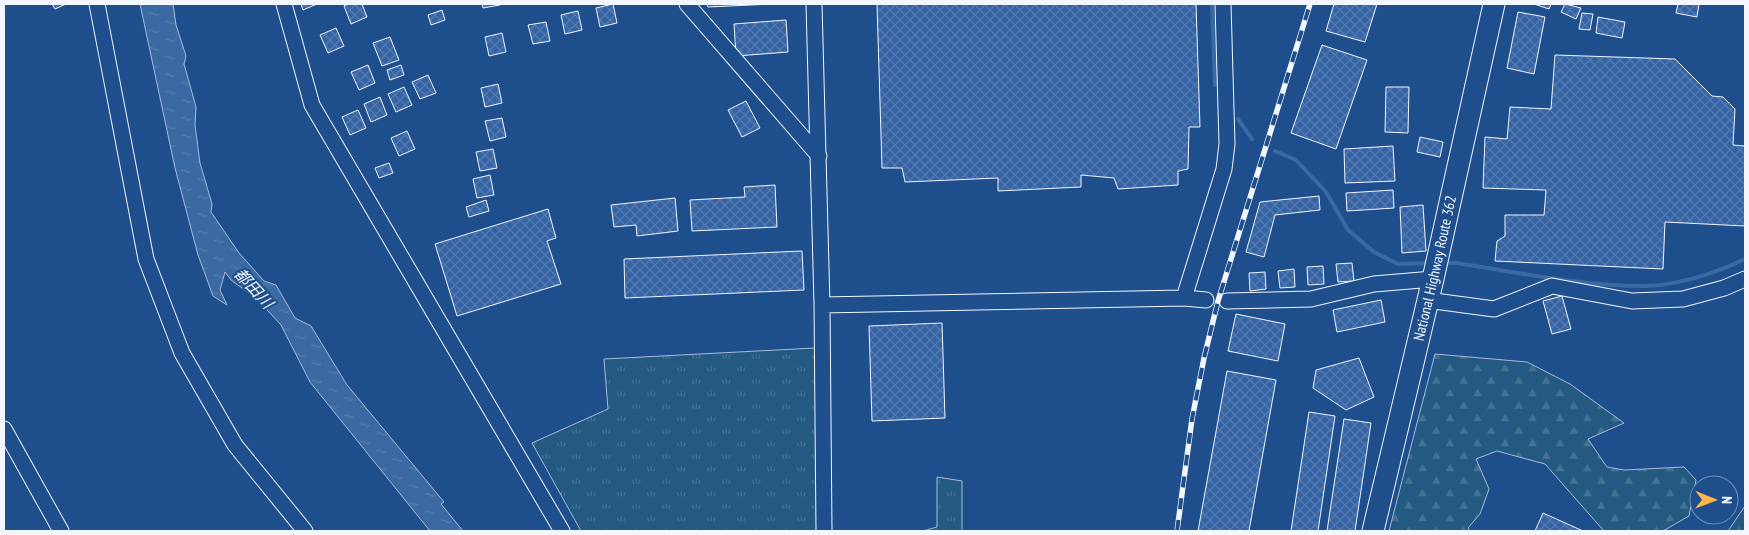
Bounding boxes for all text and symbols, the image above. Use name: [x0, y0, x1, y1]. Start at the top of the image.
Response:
street label: National Highway Route 362: [1409, 194, 1460, 343]
water label: 都田川: [230, 264, 279, 314]
north arrow: [1689, 475, 1739, 525]
text: N: [1718, 496, 1736, 504]

